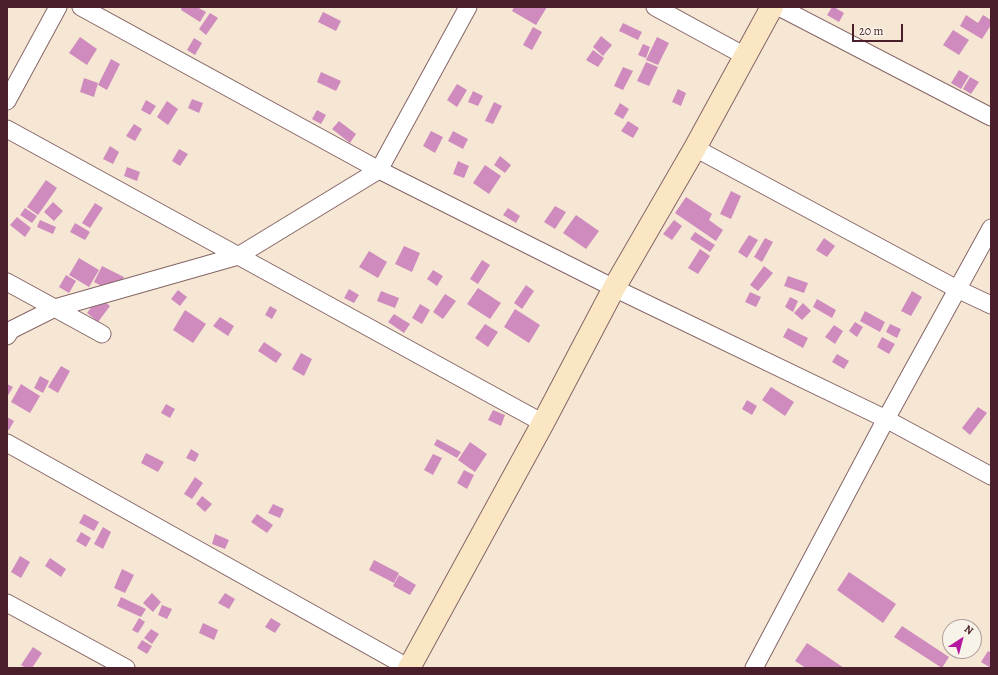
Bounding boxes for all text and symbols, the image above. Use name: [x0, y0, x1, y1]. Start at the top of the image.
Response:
scale bar: [854, 16, 905, 42]
text: 20 m: [859, 23, 883, 39]
north arrow: [942, 619, 982, 659]
text: N: [961, 621, 976, 638]

